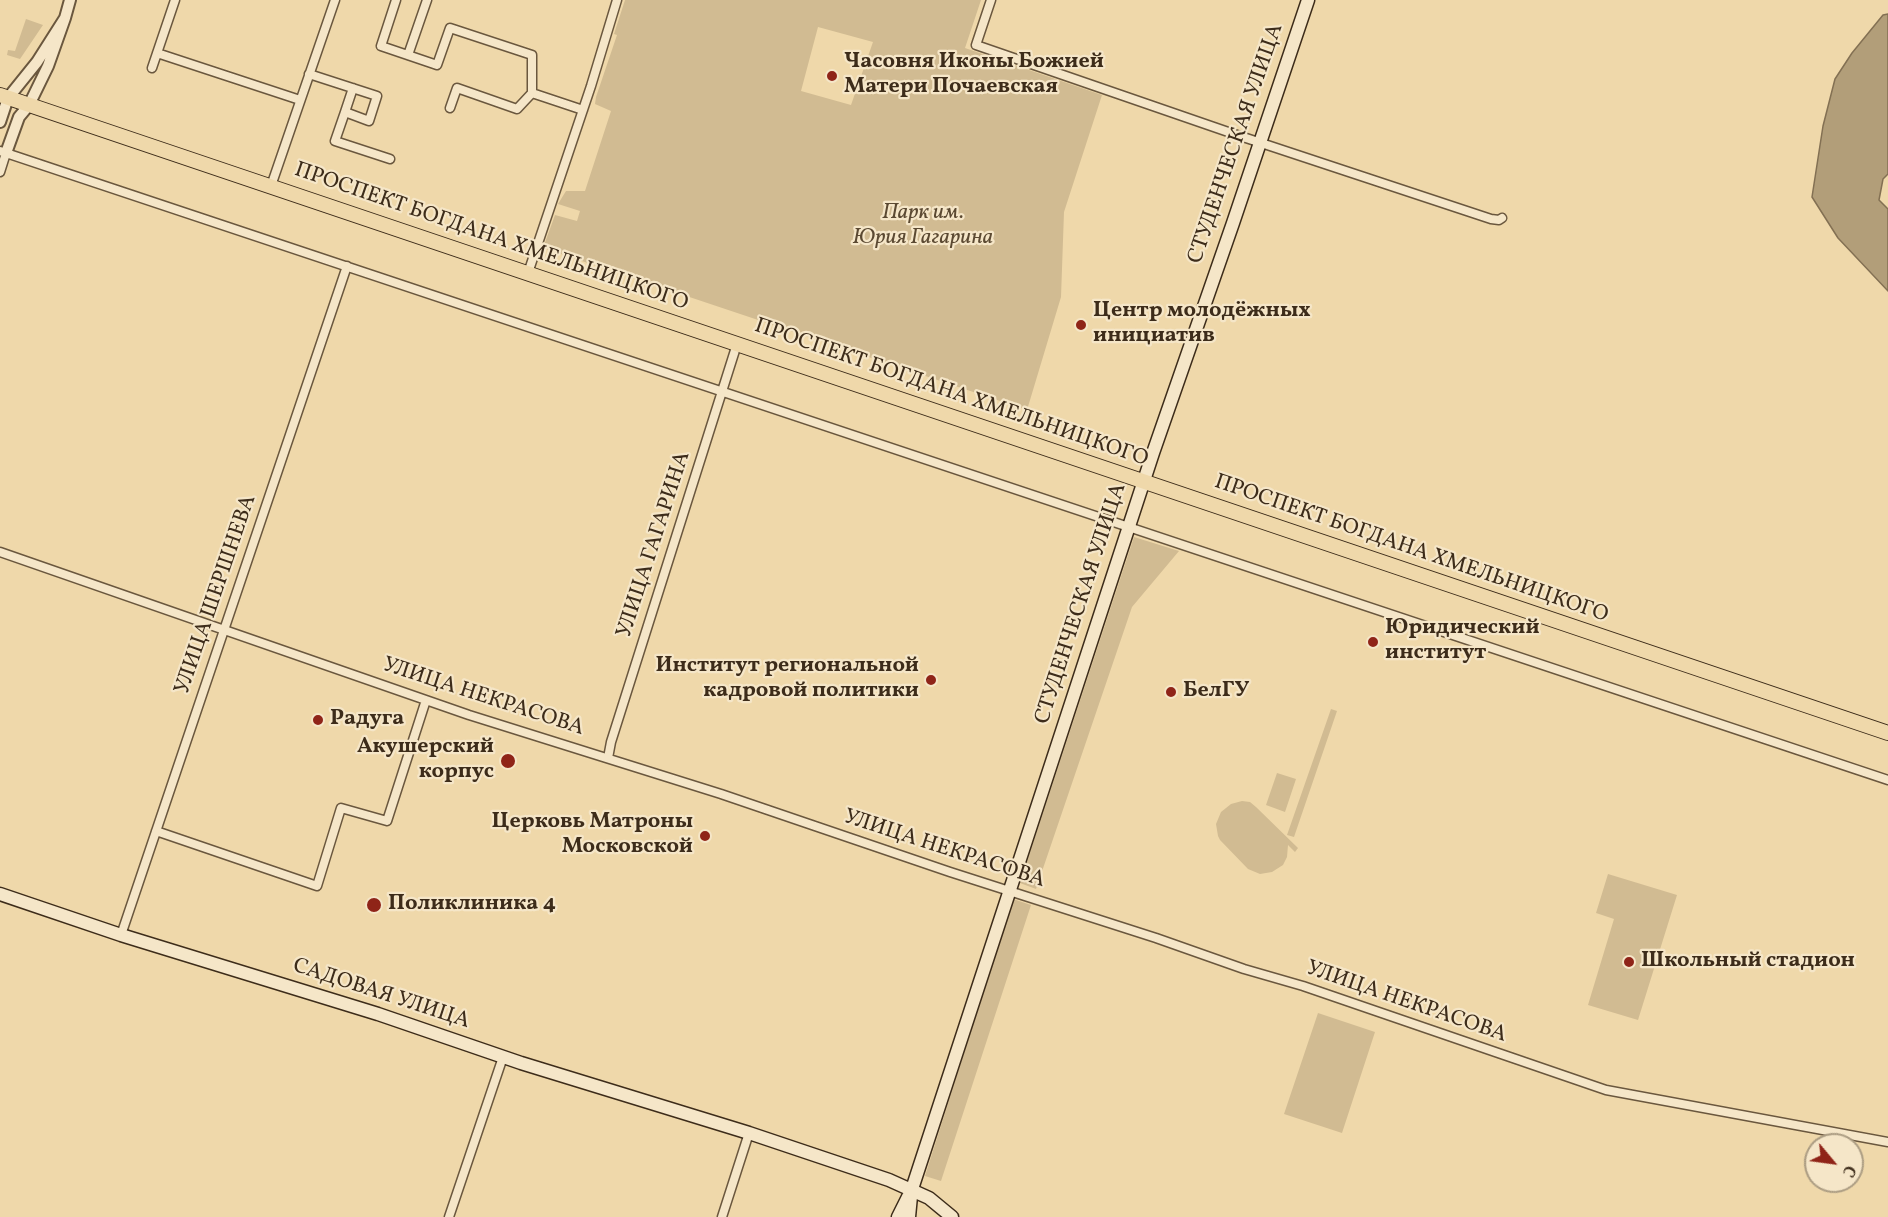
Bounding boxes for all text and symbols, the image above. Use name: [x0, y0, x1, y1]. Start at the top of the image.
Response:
street label: СТУДЕНЧЕСКАЯ УЛИЦА: [1184, 21, 1290, 267]
place label: Часовня Иконы Божией Матери Почаевская: [844, 50, 1104, 101]
marker: Часовня Иконы Божией Матери Почаевская: [825, 69, 839, 83]
street label: ПРОСПЕКТ БОГДАНА ХМЕЛЬНИЦКОГО: [291, 158, 691, 318]
park label: Парк им. Юрия Гагарина: [853, 201, 993, 252]
place label: Центр молодёжных инициатив: [1093, 299, 1311, 350]
street label: ПРОСПЕКТ БОГДАНА ХМЕЛЬНИЦКОГО: [751, 314, 1151, 474]
marker: Центр молодёжных инициатив: [1074, 318, 1088, 332]
street label: УЛИЦА ГАГАРИНА: [612, 448, 698, 642]
street label: ПРОСПЕКТ БОГДАНА ХМЕЛЬНИЦКОГО: [1211, 470, 1611, 630]
street label: СТУДЕНЧЕСКАЯ УЛИЦА: [1031, 480, 1133, 728]
street label: УЛИЦА ШЕРШНЕВА: [170, 492, 264, 698]
place label: Юридический институт: [1385, 616, 1540, 668]
marker: Юридический институт: [1366, 635, 1380, 649]
street label: УЛИЦА НЕКРАСОВА: [379, 653, 587, 743]
place label: Институт региональной кадровой политики: [655, 654, 919, 706]
marker: Институт региональной кадровой политики: [924, 673, 938, 687]
place label: БелГУ: [1183, 679, 1250, 705]
marker: БелГУ: [1164, 685, 1178, 699]
place label: Радуга: [330, 707, 404, 733]
marker: Радуга: [311, 713, 325, 727]
place label: Акушерский корпус: [357, 735, 494, 786]
marker: Акушерский корпус: [499, 752, 517, 770]
street label: УЛИЦА НЕКРАСОВА: [840, 805, 1048, 895]
place label: Церковь Матроны Московской: [492, 810, 693, 861]
marker: Церковь Матроны Московской: [698, 829, 712, 843]
place label: Поликлиника 4: [388, 892, 556, 918]
marker: Поликлиника 4: [365, 896, 383, 914]
place label: Школьный стадион: [1641, 949, 1855, 975]
street label: САДОВАЯ УЛИЦА: [289, 954, 473, 1036]
marker: Школьный стадион: [1622, 955, 1636, 969]
street label: УЛИЦА НЕКРАСОВА: [1302, 956, 1510, 1050]
north arrow: [1804, 1133, 1864, 1193]
text: С: [1836, 1161, 1860, 1181]

